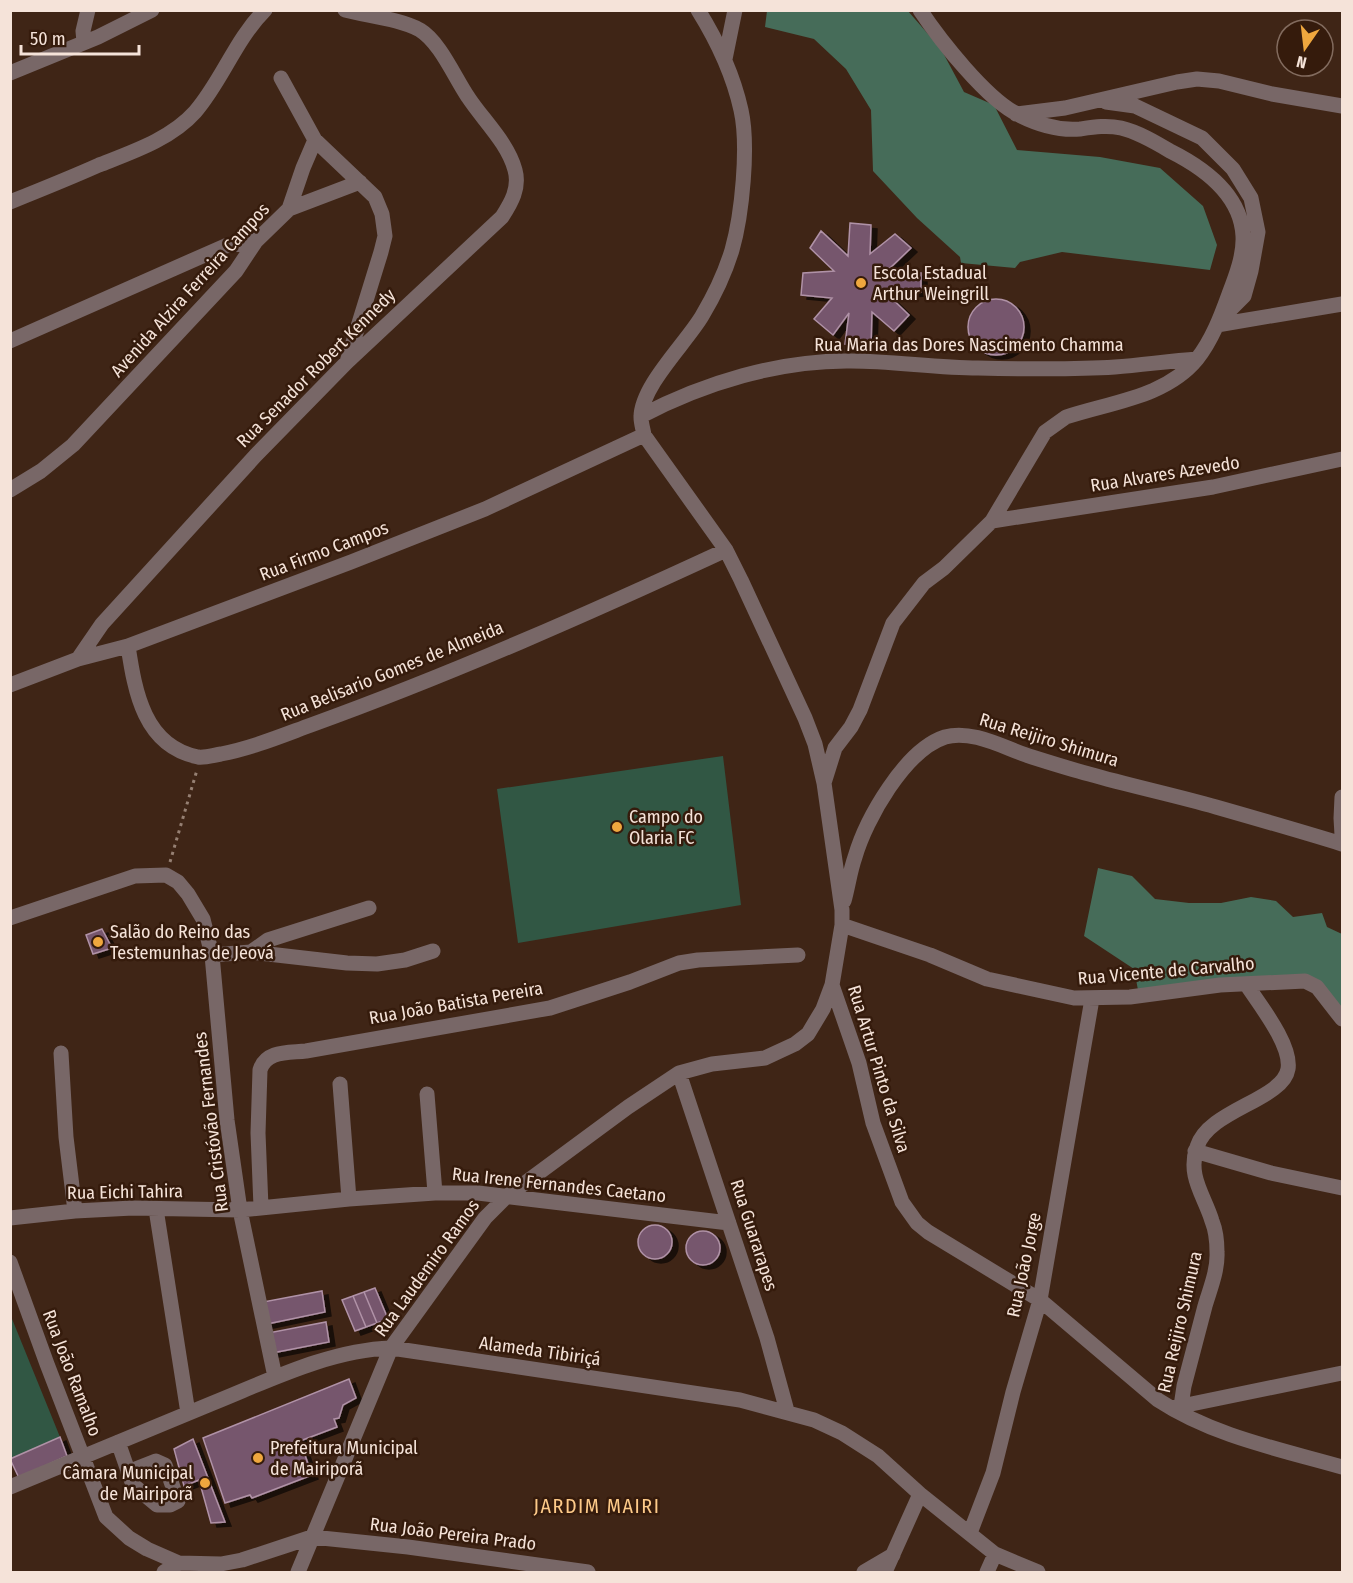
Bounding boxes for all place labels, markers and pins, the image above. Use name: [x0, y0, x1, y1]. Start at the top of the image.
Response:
place label: Escola Estadual Arthur Weingrill: [873, 262, 989, 305]
marker: Escola Estadual Arthur Weingrill: [854, 276, 868, 290]
place label: Campo do Olaria FC: [629, 806, 703, 849]
marker: Campo do Olaria FC: [610, 820, 624, 834]
place label: Salão do Reino das Testemunhas de Jeová: [110, 921, 274, 964]
marker: Salão do Reino das Testemunhas de Jeová: [91, 935, 105, 949]
place label: Prefeitura Municipal de Mairiporã: [270, 1437, 418, 1480]
marker: Prefeitura Municipal de Mairiporã: [251, 1451, 265, 1465]
place label: Câmara Municipal de Mairiporã: [63, 1462, 193, 1505]
marker: Câmara Municipal de Mairiporã: [198, 1476, 212, 1490]

